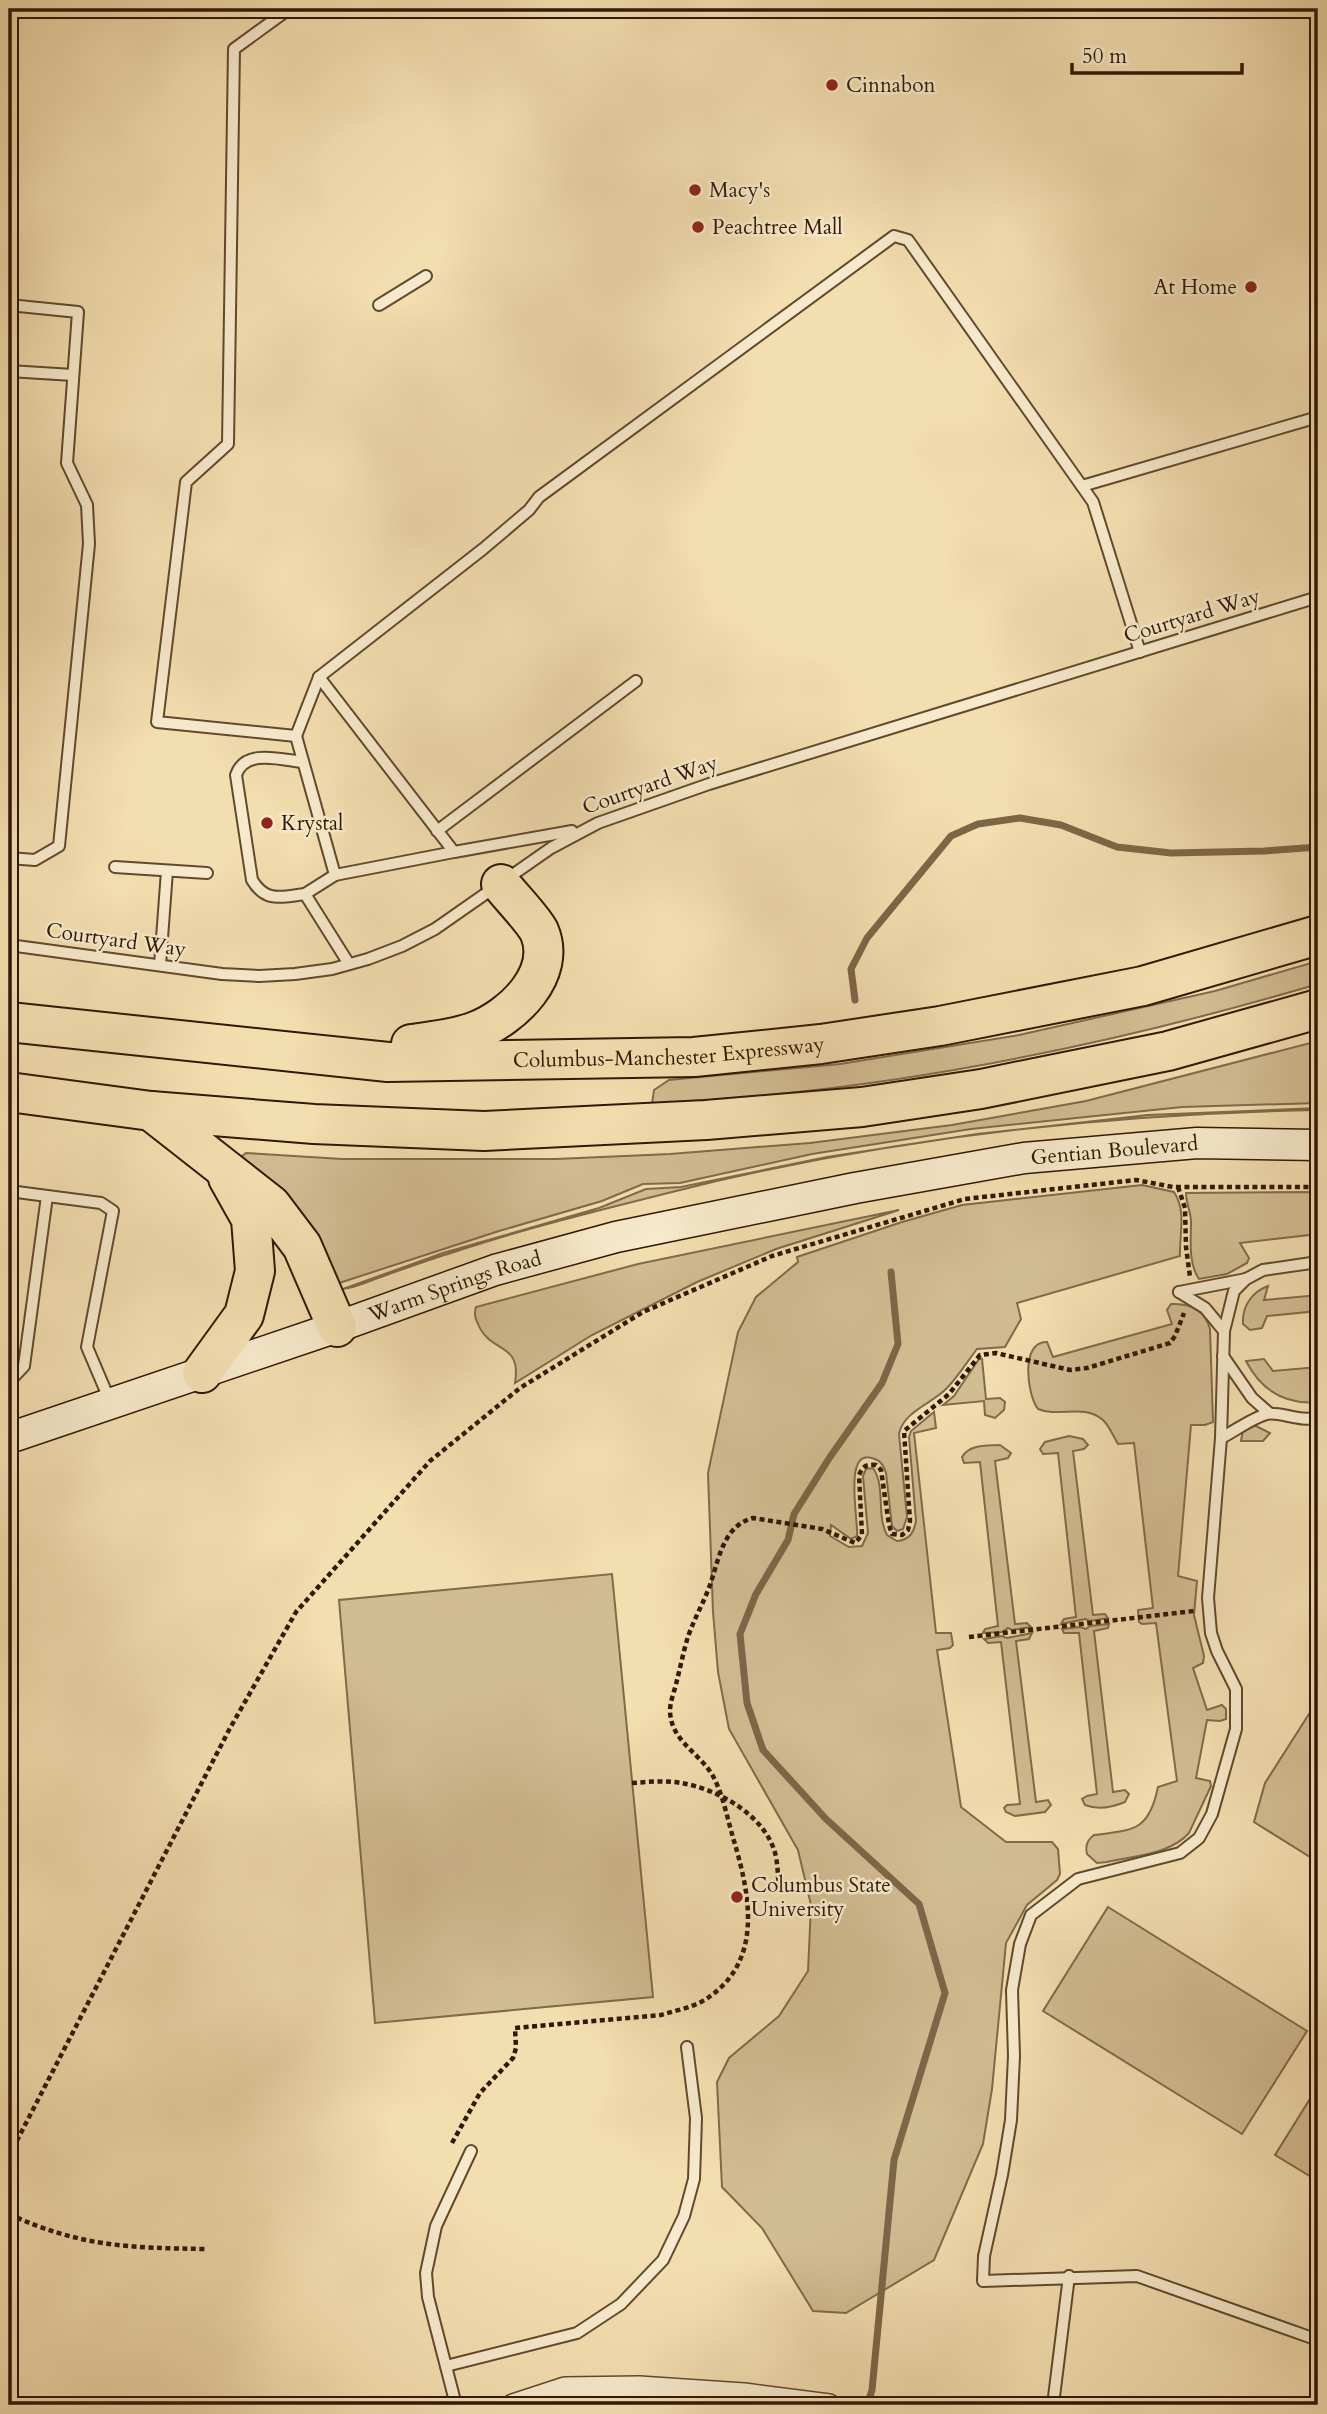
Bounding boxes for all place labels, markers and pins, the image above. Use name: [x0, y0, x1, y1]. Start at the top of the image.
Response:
place label: Cinnabon: [846, 71, 936, 100]
marker: Cinnabon: [824, 77, 840, 93]
place label: Macy's: [709, 176, 770, 205]
marker: Macy's: [687, 182, 703, 198]
place label: Peachtree Mall: [712, 213, 843, 242]
marker: Peachtree Mall: [690, 219, 706, 235]
place label: At Home: [1154, 273, 1237, 302]
marker: At Home: [1243, 279, 1259, 295]
place label: Krystal: [281, 809, 343, 838]
marker: Krystal: [259, 815, 275, 831]
place label: Columbus State University: [751, 1871, 891, 1924]
marker: Columbus State University: [729, 1889, 745, 1905]

